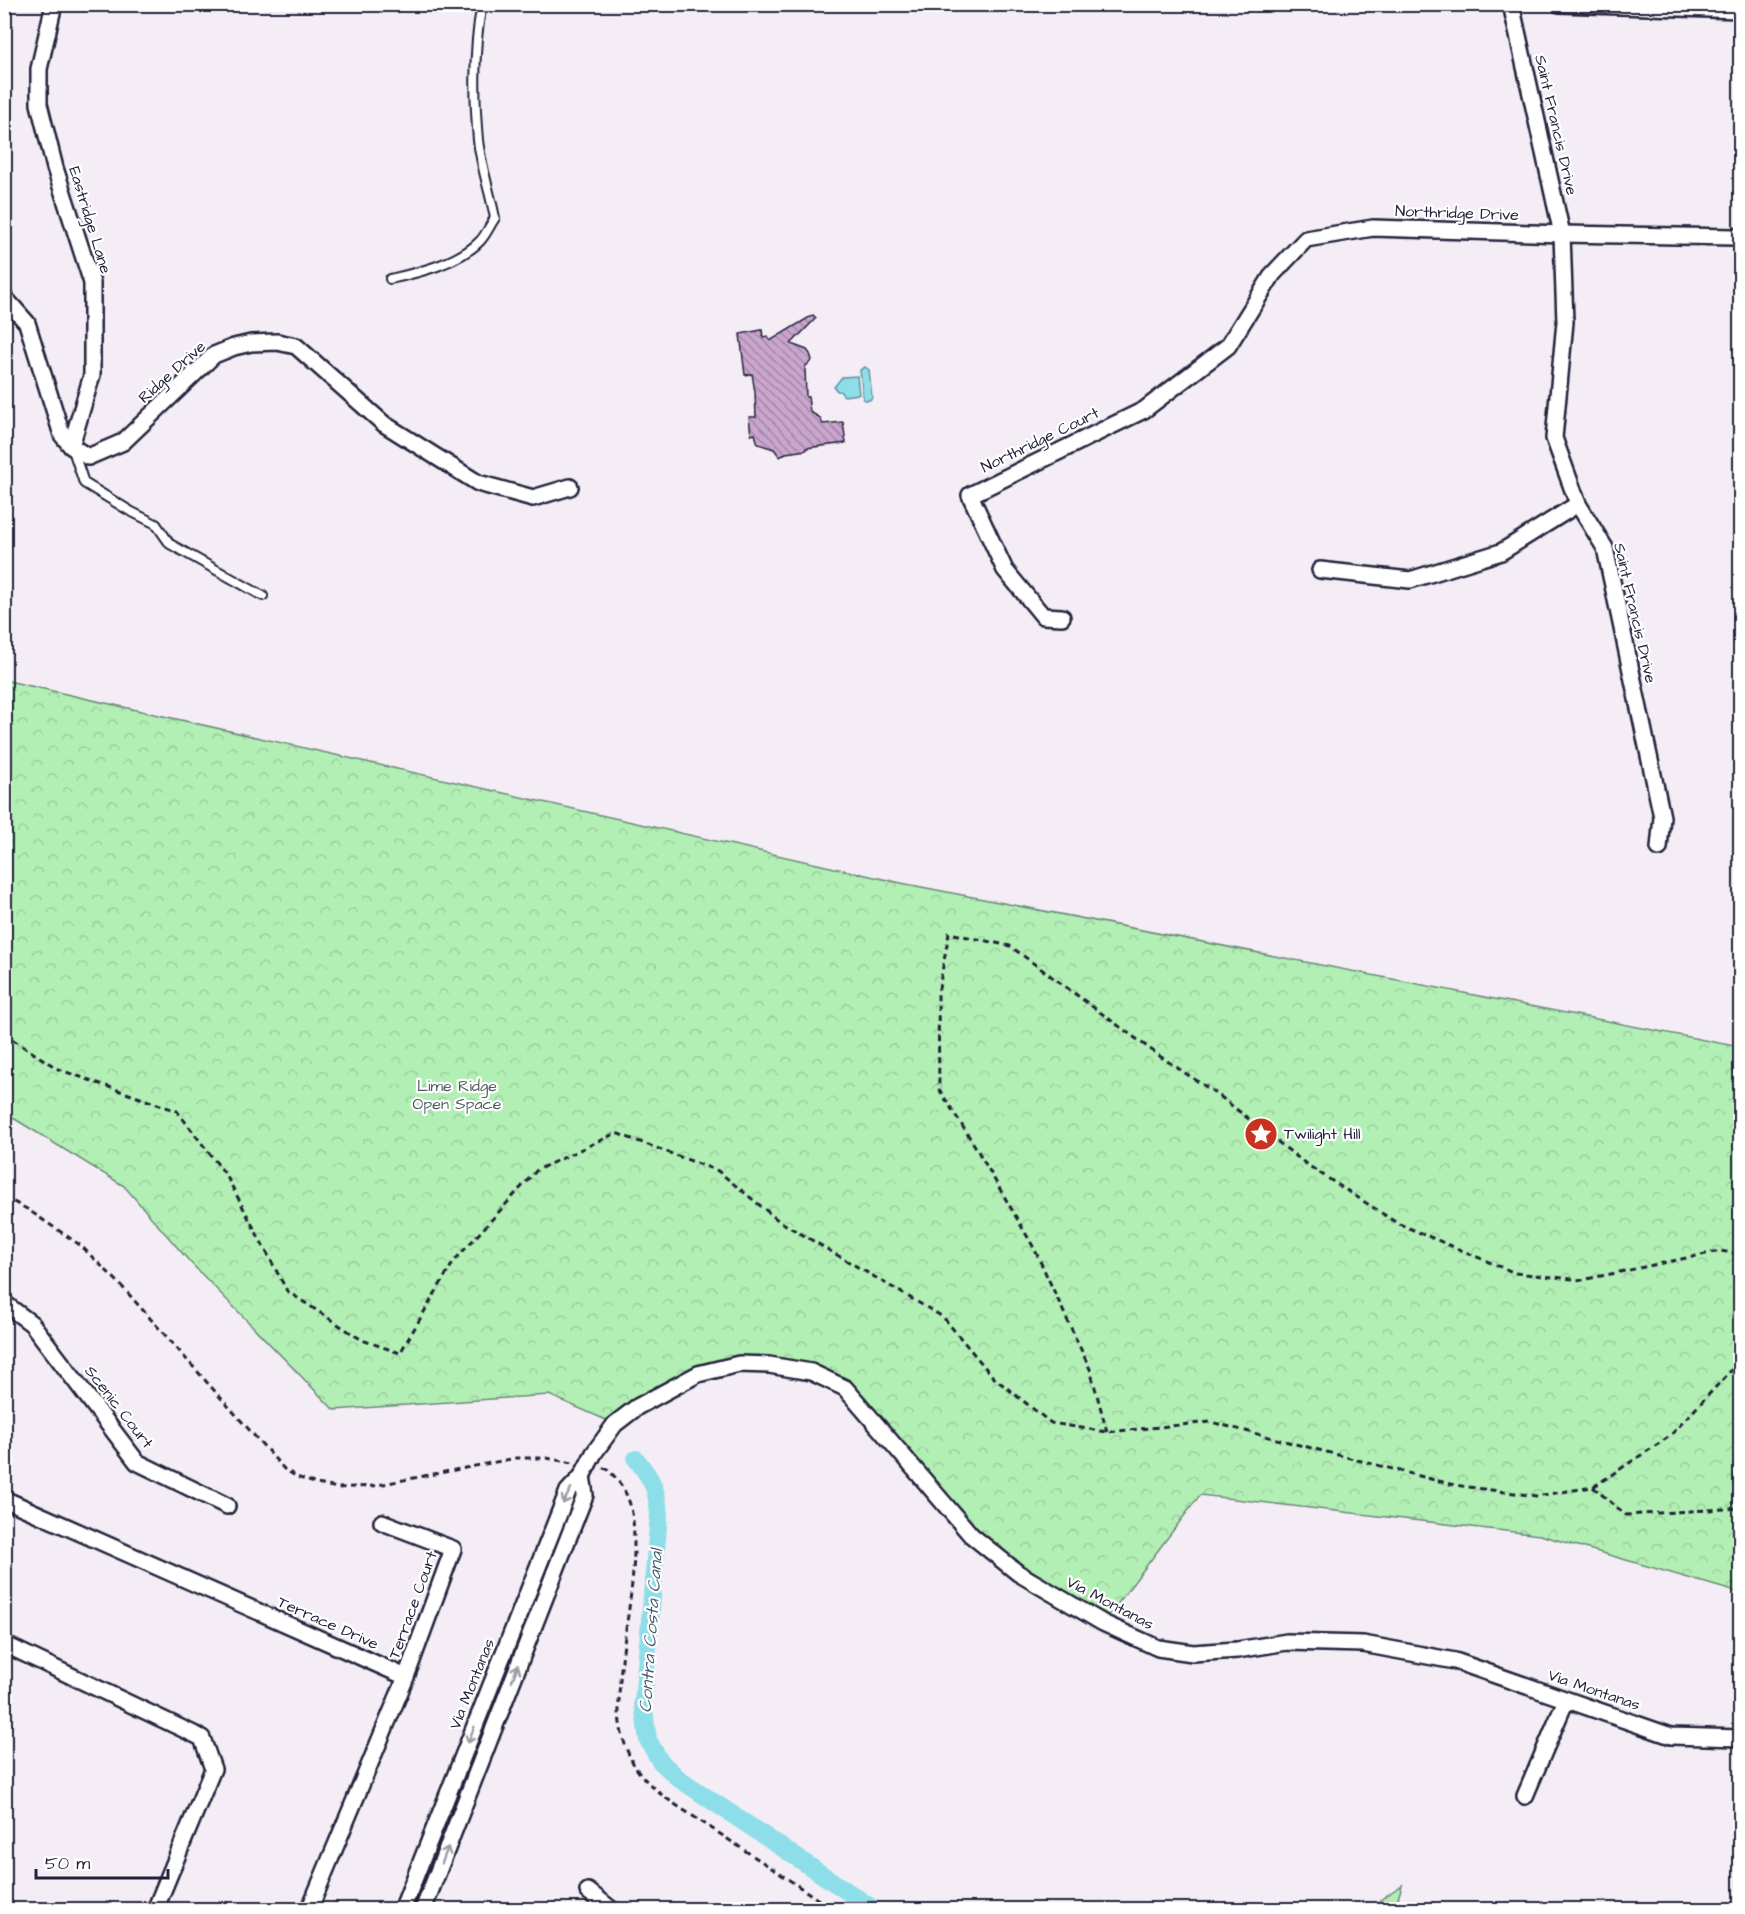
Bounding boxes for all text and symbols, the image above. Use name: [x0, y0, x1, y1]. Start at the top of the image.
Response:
street label: Saint Francis Drive: [1529, 53, 1583, 198]
street label: Eastridge Lane: [62, 164, 117, 277]
street label: Northridge Drive: [1395, 200, 1519, 227]
street label: Ridge Drive: [133, 336, 211, 409]
street label: Northridge Court: [977, 402, 1104, 479]
street label: Saint Francis Drive: [1608, 541, 1662, 686]
park label: Lime Ridge Open Space: [413, 1075, 502, 1115]
place icon: Twilight Hill: [1243, 1116, 1279, 1152]
place label: Twilight Hill: [1284, 1123, 1360, 1146]
street label: Scenic Court: [80, 1361, 159, 1453]
one-way arrow: [561, 1487, 573, 1504]
water label: Contra Costa Canal: [633, 1546, 669, 1714]
street label: Terrace Court: [383, 1547, 443, 1662]
street label: Via Montanas: [1062, 1571, 1158, 1635]
street label: Terrace Drive: [274, 1591, 382, 1655]
street label: Via Montanas: [444, 1635, 500, 1733]
street label: Via Montanas: [1545, 1664, 1643, 1716]
one-way arrow: [511, 1665, 522, 1683]
one-way arrow: [465, 1725, 476, 1744]
scale bar: [36, 1842, 168, 1880]
one-way arrow: [440, 1846, 451, 1865]
text: 50 m: [45, 1851, 90, 1876]

